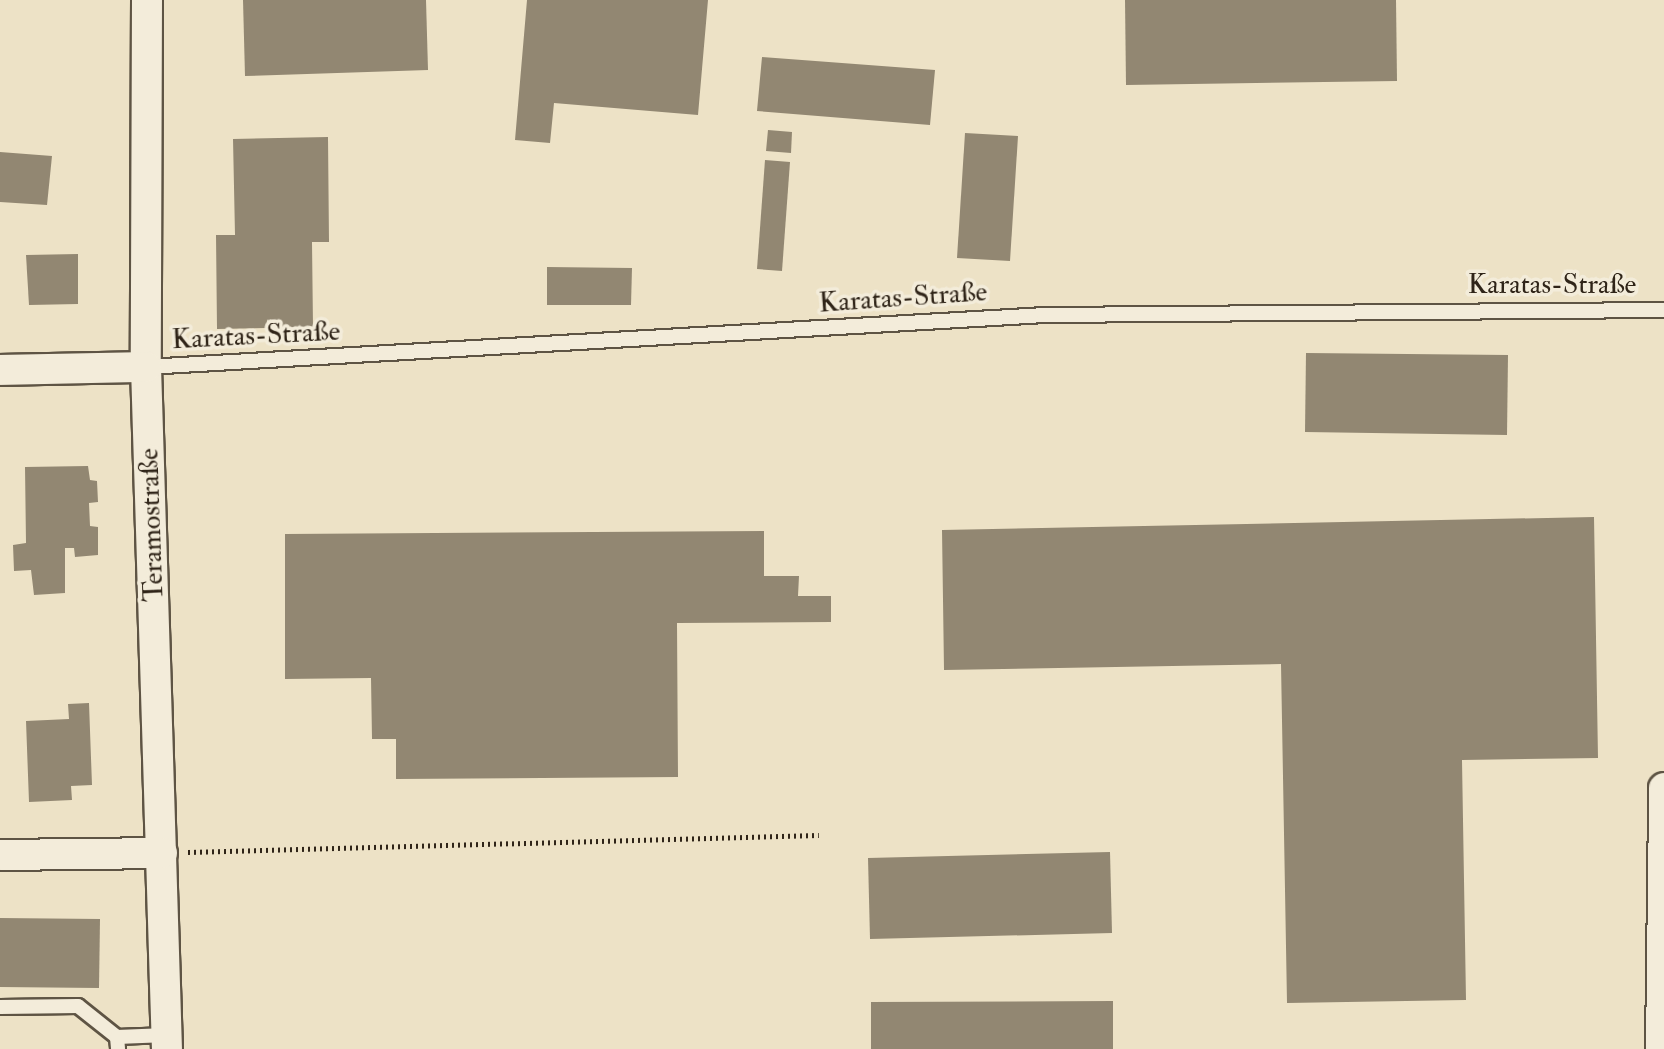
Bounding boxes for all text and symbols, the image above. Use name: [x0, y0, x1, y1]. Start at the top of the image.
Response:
street label: Karatas-Straße: [1468, 268, 1636, 302]
street label: Karatas-Straße: [818, 275, 988, 321]
street label: Karatas-Straße: [171, 315, 341, 357]
street label: Teramostraße: [133, 448, 171, 602]

